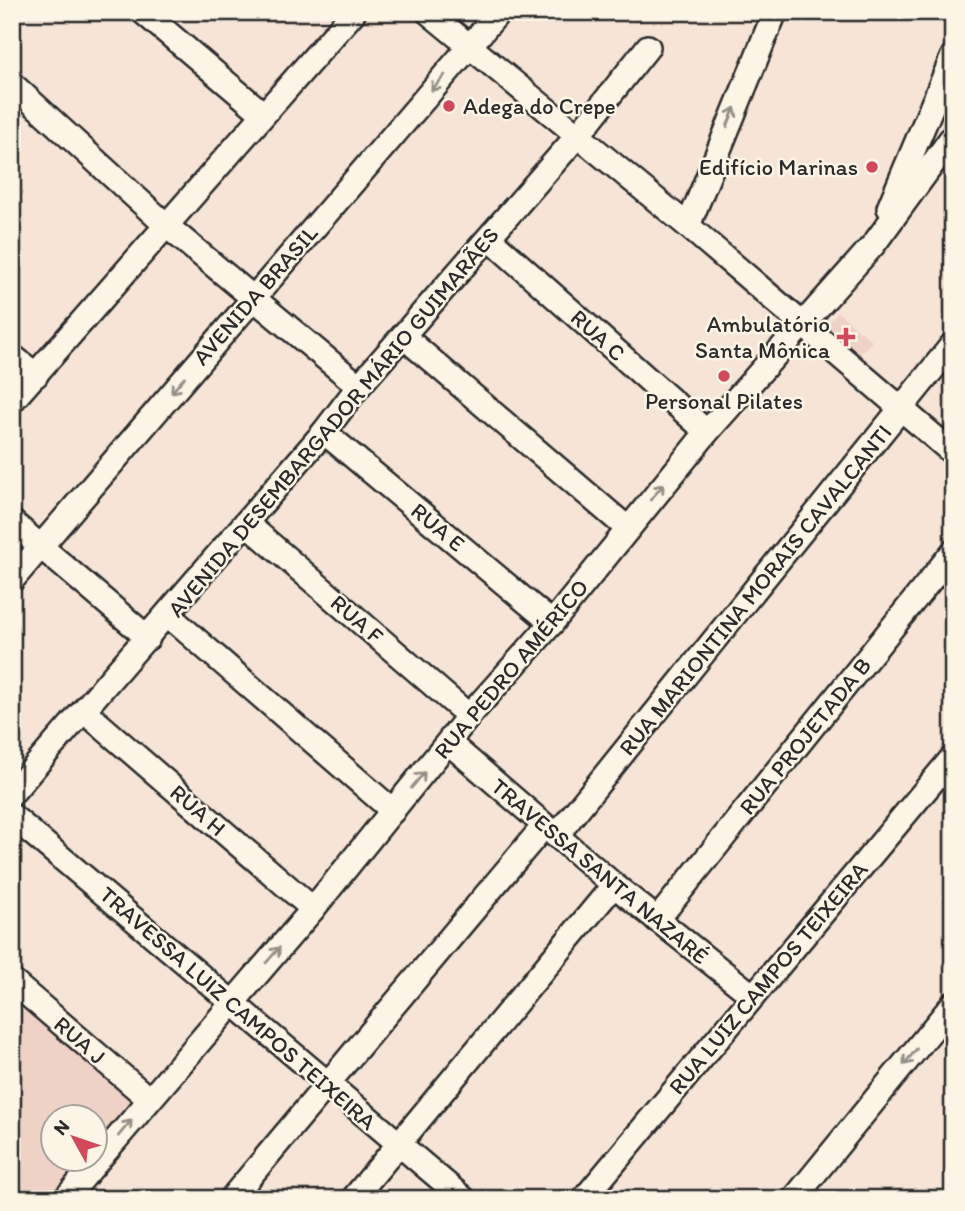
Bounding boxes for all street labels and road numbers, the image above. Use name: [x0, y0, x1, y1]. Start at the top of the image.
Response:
street label: AVENIDA BRASIL: [187, 219, 324, 371]
street label: AVENIDA DESEMBARGADOR MÁRIO GUIMARÃES: [161, 221, 505, 623]
street label: RUA C: [565, 303, 631, 367]
street label: RUA MARIONTINA MORAIS CAVALCANTI: [613, 419, 897, 761]
street label: RUA E: [405, 496, 471, 558]
street label: RUA PEDRO AMÉRICO: [428, 573, 594, 765]
street label: RUA F: [325, 588, 389, 650]
street label: RUA PROJETADA B: [733, 652, 877, 820]
street label: TRAVESSA SANTA NAZARÉ: [486, 772, 714, 970]
street label: RUA H: [164, 778, 232, 842]
street label: RUA LUIZ CAMPOS TEIXEIRA: [662, 856, 874, 1100]
street label: TRAVESSA LUIZ CAMPOS TEIXEIRA: [94, 880, 382, 1136]
street label: RUA J: [48, 1010, 112, 1070]

